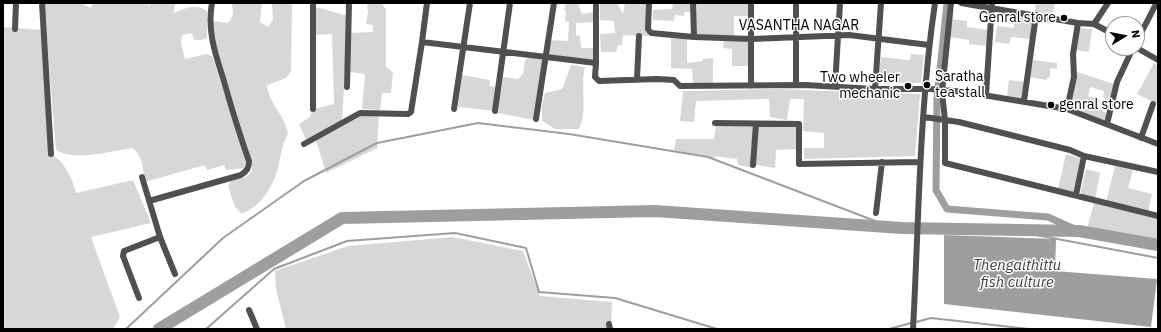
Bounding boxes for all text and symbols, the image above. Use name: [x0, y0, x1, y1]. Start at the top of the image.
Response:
place label: Genral store: [979, 10, 1056, 26]
marker: Genral store: [1059, 13, 1069, 23]
north arrow: [1105, 16, 1145, 56]
street label: VASANTHA NAGAR: [739, 18, 859, 34]
text: N: [1128, 29, 1143, 39]
place label: Saratha tea stall: [935, 69, 985, 102]
place label: Two wheeler mechanic: [820, 70, 900, 102]
marker: Saratha tea stall: [922, 80, 932, 90]
marker: Two wheeler mechanic: [903, 81, 913, 91]
place label: genral store: [1059, 97, 1134, 113]
marker: genral store: [1046, 100, 1056, 110]
water label: Thengaithittu fish culture: [973, 257, 1061, 292]

